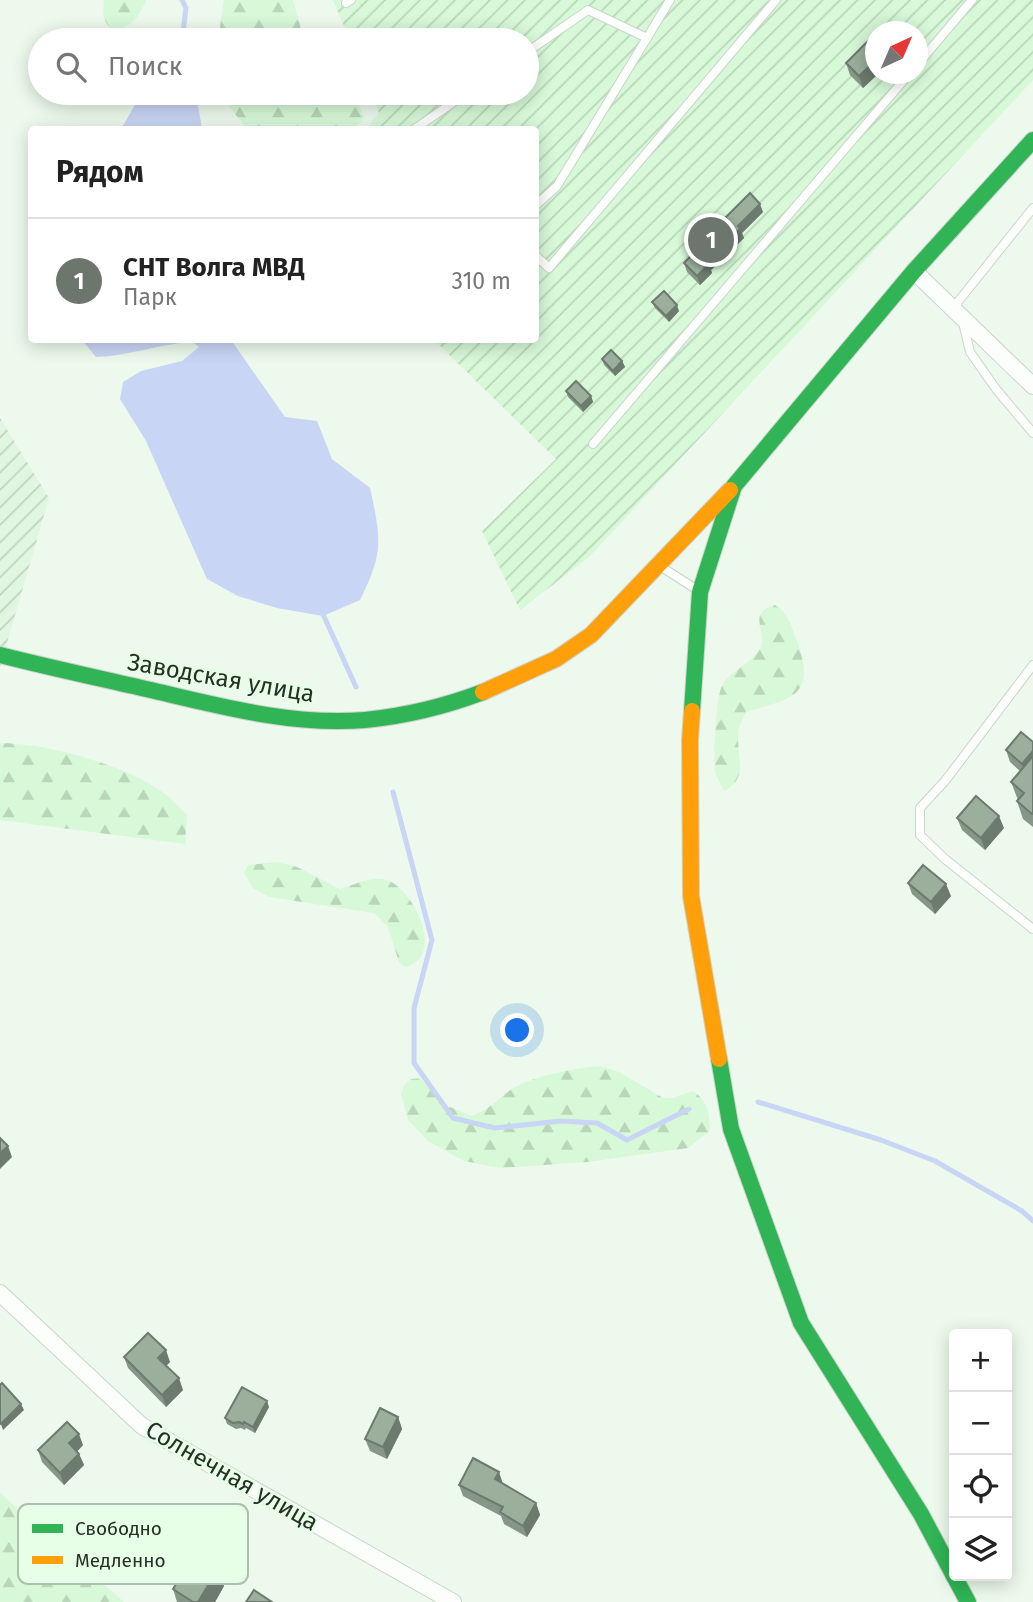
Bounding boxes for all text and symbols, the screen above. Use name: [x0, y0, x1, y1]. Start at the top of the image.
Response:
north arrow: [865, 21, 928, 84]
search box: [28, 28, 539, 105]
icon: search: [52, 48, 90, 86]
text: Поиск: [108, 51, 182, 82]
text: Рядом: [56, 154, 144, 190]
pin: 1: [688, 214, 734, 266]
text: СНТ Волга МВД: [123, 252, 305, 283]
text: 1: [74, 267, 84, 295]
text: 310 m: [451, 267, 511, 295]
text: Парк: [123, 283, 177, 311]
street label: Заводская улица: [125, 648, 317, 708]
your location: [500, 1013, 534, 1047]
map controls: [949, 1329, 1012, 1581]
button: +: [949, 1329, 1012, 1392]
button: −: [949, 1392, 1012, 1455]
street label: Солнечная улица: [141, 1415, 323, 1537]
button: locate: [949, 1455, 1012, 1518]
legend: [18, 1504, 248, 1584]
text: Свободно: [75, 1517, 162, 1540]
button: layers: [949, 1518, 1012, 1581]
text: Медленно: [75, 1549, 166, 1572]

